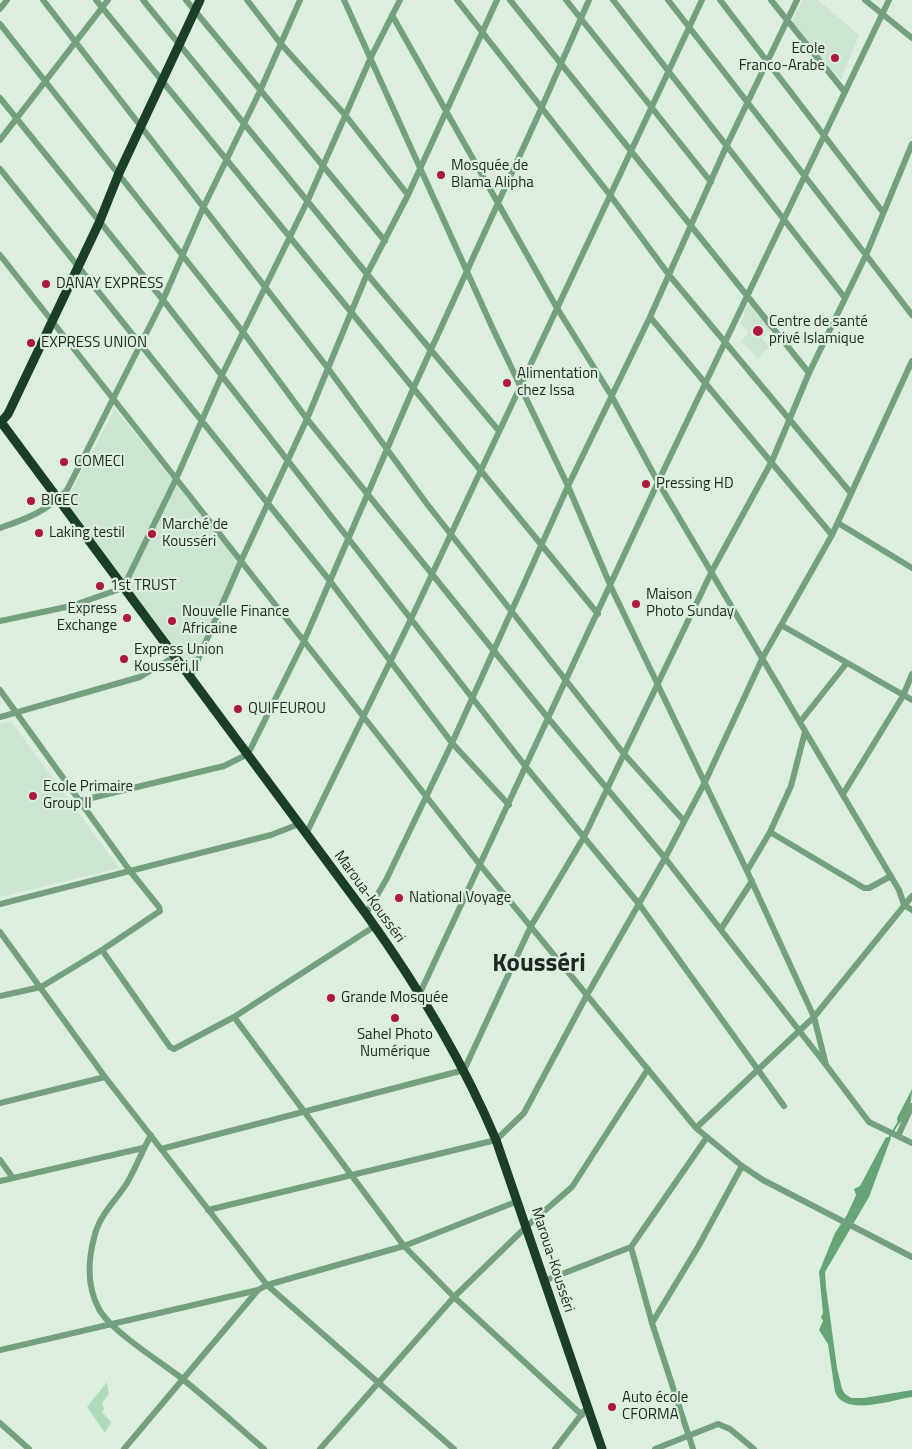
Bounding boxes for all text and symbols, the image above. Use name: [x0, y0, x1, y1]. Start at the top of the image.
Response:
place label: Ecole Franco-Arabe: [739, 40, 825, 75]
marker: Ecole Franco-Arabe: [829, 52, 841, 64]
place label: Mosquée de Blama Alipha: [451, 157, 534, 192]
marker: Mosquée de Blama Alipha: [435, 169, 447, 181]
place label: DANAY EXPRESS: [56, 275, 163, 293]
marker: DANAY EXPRESS: [40, 278, 52, 290]
place label: Centre de santé privé Islamique: [769, 313, 868, 348]
marker: Centre de santé privé Islamique: [751, 324, 765, 338]
place label: EXPRESS UNION: [41, 334, 147, 352]
marker: EXPRESS UNION: [25, 337, 37, 349]
place label: Alimentation chez Issa: [517, 365, 598, 400]
marker: Alimentation chez Issa: [501, 377, 513, 389]
place label: COMECI: [74, 453, 125, 471]
marker: COMECI: [58, 456, 70, 468]
place label: Pressing HD: [656, 475, 734, 493]
marker: Pressing HD: [640, 478, 652, 490]
place label: BICEC: [41, 492, 78, 510]
marker: BICEC: [25, 495, 37, 507]
place label: Marché de Kousséri: [162, 516, 228, 551]
place label: Laking testil: [49, 524, 125, 542]
marker: Laking testil: [33, 527, 45, 539]
marker: Marché de Kousséri: [146, 528, 158, 540]
place label: 1st TRUST: [110, 577, 177, 595]
marker: 1st TRUST: [94, 580, 106, 592]
place label: Maison Photo Sunday: [646, 586, 734, 621]
marker: Maison Photo Sunday: [630, 598, 642, 610]
place label: Express Exchange: [57, 600, 117, 635]
place label: Nouvelle Finance Africaine: [182, 603, 289, 638]
marker: Express Exchange: [121, 612, 133, 624]
marker: Nouvelle Finance Africaine: [166, 615, 178, 627]
place label: Express Union Kousséri II: [134, 641, 224, 676]
marker: Express Union Kousséri II: [118, 653, 130, 665]
place label: QUIFEUROU: [248, 700, 326, 718]
marker: QUIFEUROU: [232, 703, 244, 715]
place label: Ecole Primaire Group II: [43, 778, 133, 813]
marker: Ecole Primaire Group II: [27, 790, 39, 802]
street label: Maroua-Kousséri: [330, 847, 408, 947]
place label: National Voyage: [409, 889, 511, 907]
marker: National Voyage: [393, 892, 405, 904]
district label: Kousséri: [492, 950, 586, 980]
place label: Grande Mosquée: [341, 989, 448, 1007]
marker: Grande Mosquée: [325, 992, 337, 1004]
marker: Sahel Photo Numérique: [389, 1012, 401, 1024]
place label: Sahel Photo Numérique: [357, 1026, 433, 1061]
street label: Maroua-Kousséri: [527, 1205, 577, 1315]
place label: Auto école CFORMA: [622, 1389, 688, 1424]
marker: Auto école CFORMA: [606, 1401, 618, 1413]

